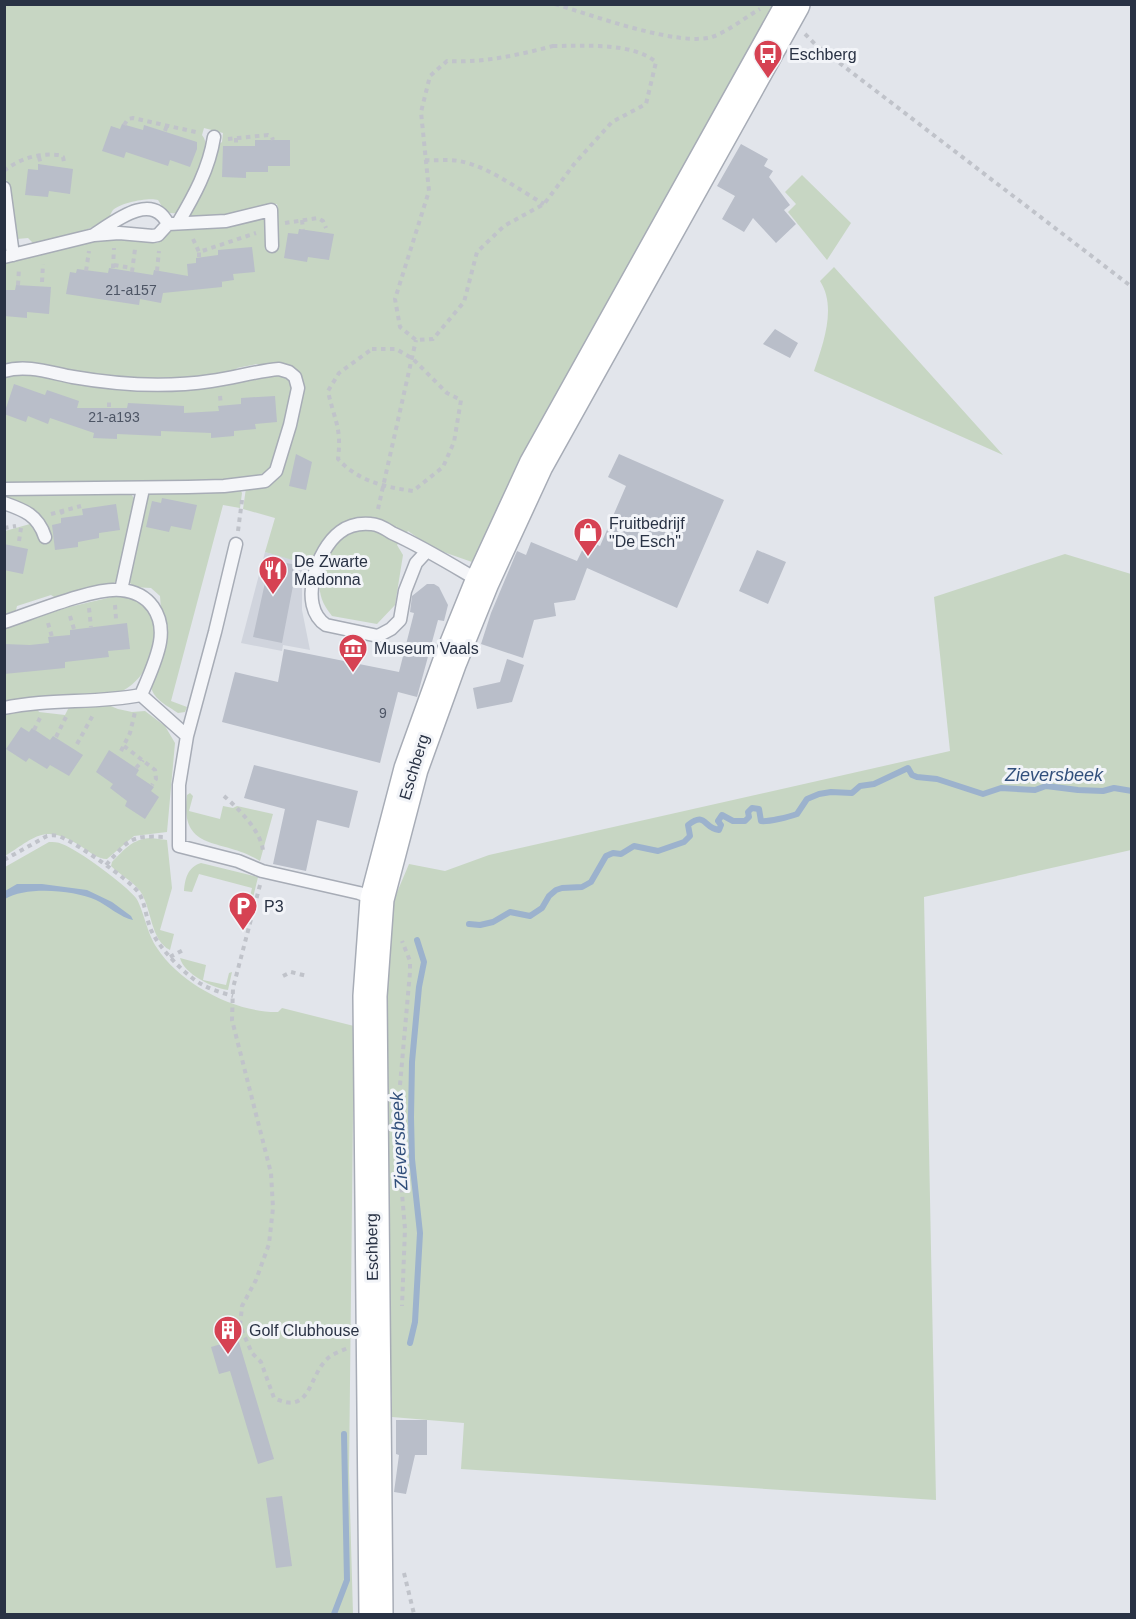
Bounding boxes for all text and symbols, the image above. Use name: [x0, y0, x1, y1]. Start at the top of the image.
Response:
bus stop icon: Eschberg: [752, 38, 784, 80]
place label: Eschberg: [789, 46, 857, 63]
house number: 21-a157: [105, 282, 157, 298]
house number: 21-a193: [88, 409, 140, 425]
place label: Fruitbedrijf "De Esch": [609, 515, 685, 550]
shop icon: Fruitbedrijf "De Esch": [572, 516, 604, 558]
place label: De Zwarte Madonna: [294, 553, 368, 588]
restaurant icon: De Zwarte Madonna: [257, 554, 289, 596]
museum icon: Museum Vaals: [337, 632, 369, 674]
place label: Museum Vaals: [374, 640, 479, 657]
house number: 9: [379, 705, 387, 721]
street label: Eschberg: [396, 732, 432, 802]
water label: Zieversbeek: [1004, 765, 1104, 785]
parking icon: P3: [227, 890, 259, 932]
place label: P3: [264, 898, 284, 915]
water label: Zieversbeek: [386, 1091, 412, 1191]
street label: Eschberg: [363, 1213, 381, 1281]
building icon: Golf Clubhouse: [212, 1314, 244, 1356]
place label: Golf Clubhouse: [249, 1322, 359, 1339]

